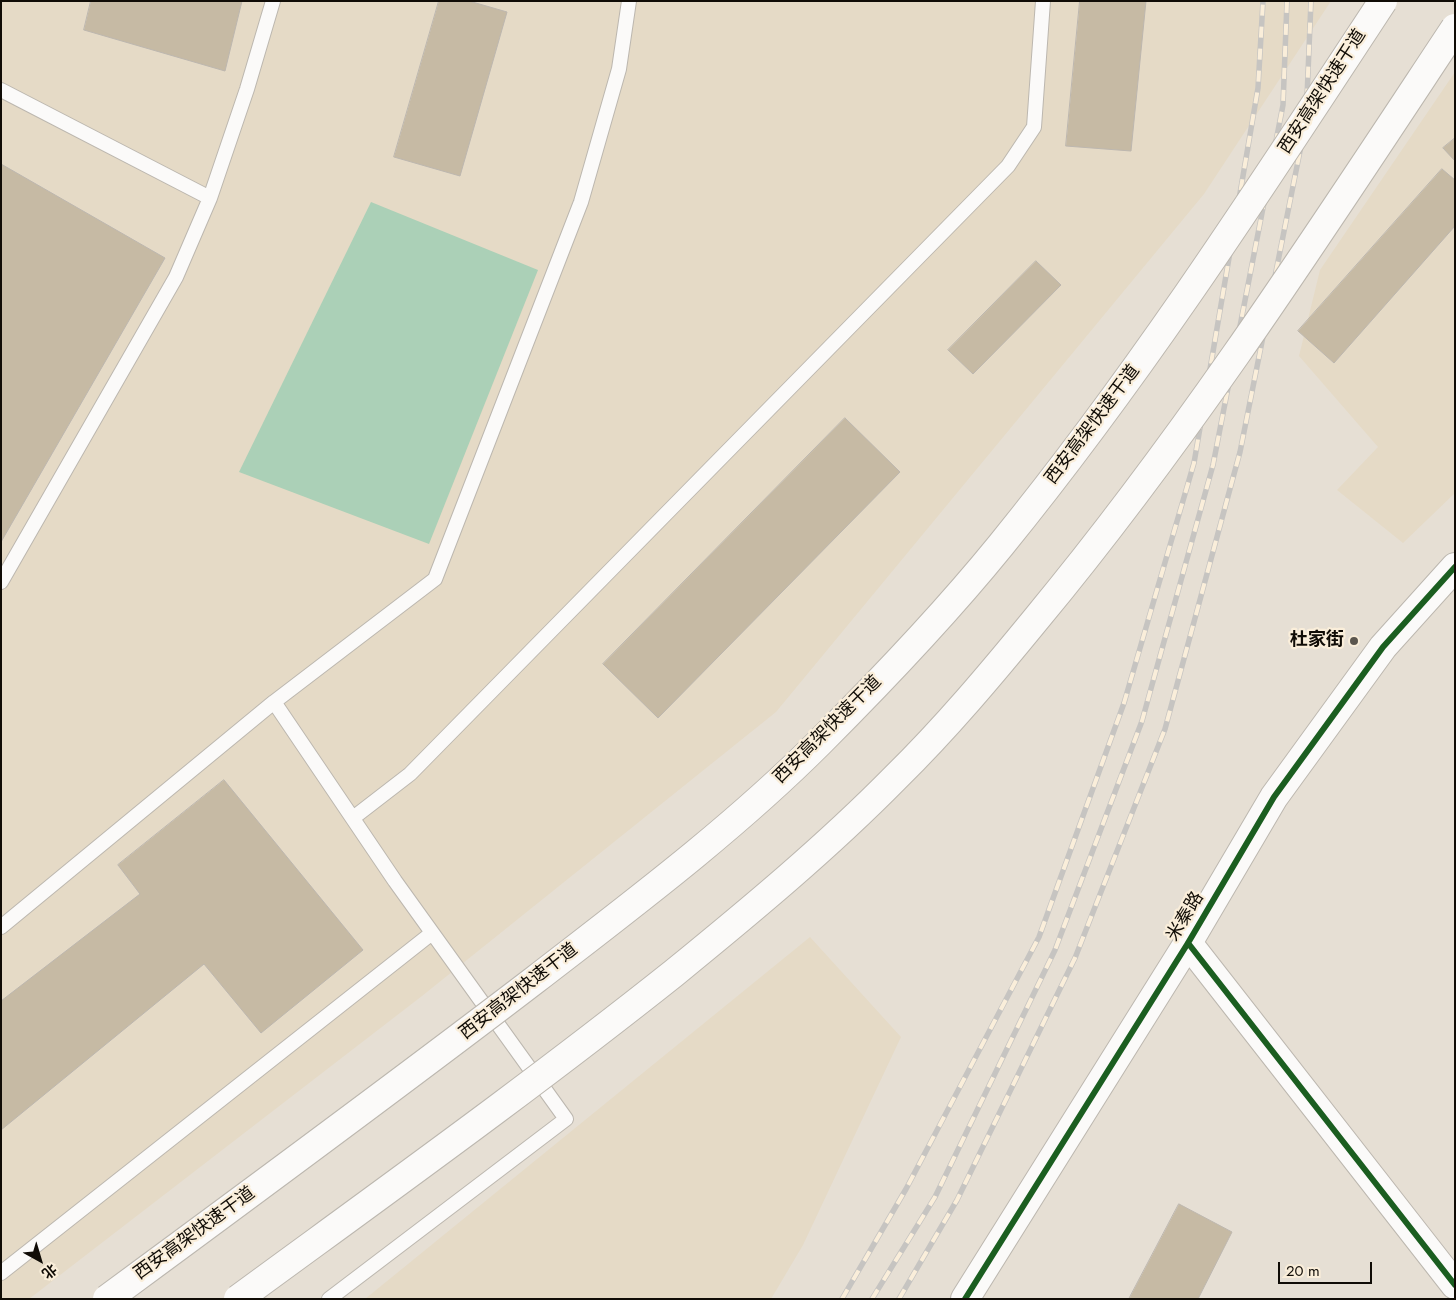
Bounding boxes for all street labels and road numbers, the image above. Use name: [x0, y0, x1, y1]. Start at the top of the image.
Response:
street label: 西安高架快速干道: [1275, 26, 1371, 158]
street label: 西安高架快速干道: [1041, 361, 1145, 489]
street label: 西安高架快速干道: [769, 671, 887, 789]
street label: 米秦路: [1163, 888, 1209, 946]
street label: 西安高架快速干道: [456, 939, 582, 1045]
street label: 西安高架快速干道: [130, 1183, 260, 1285]

